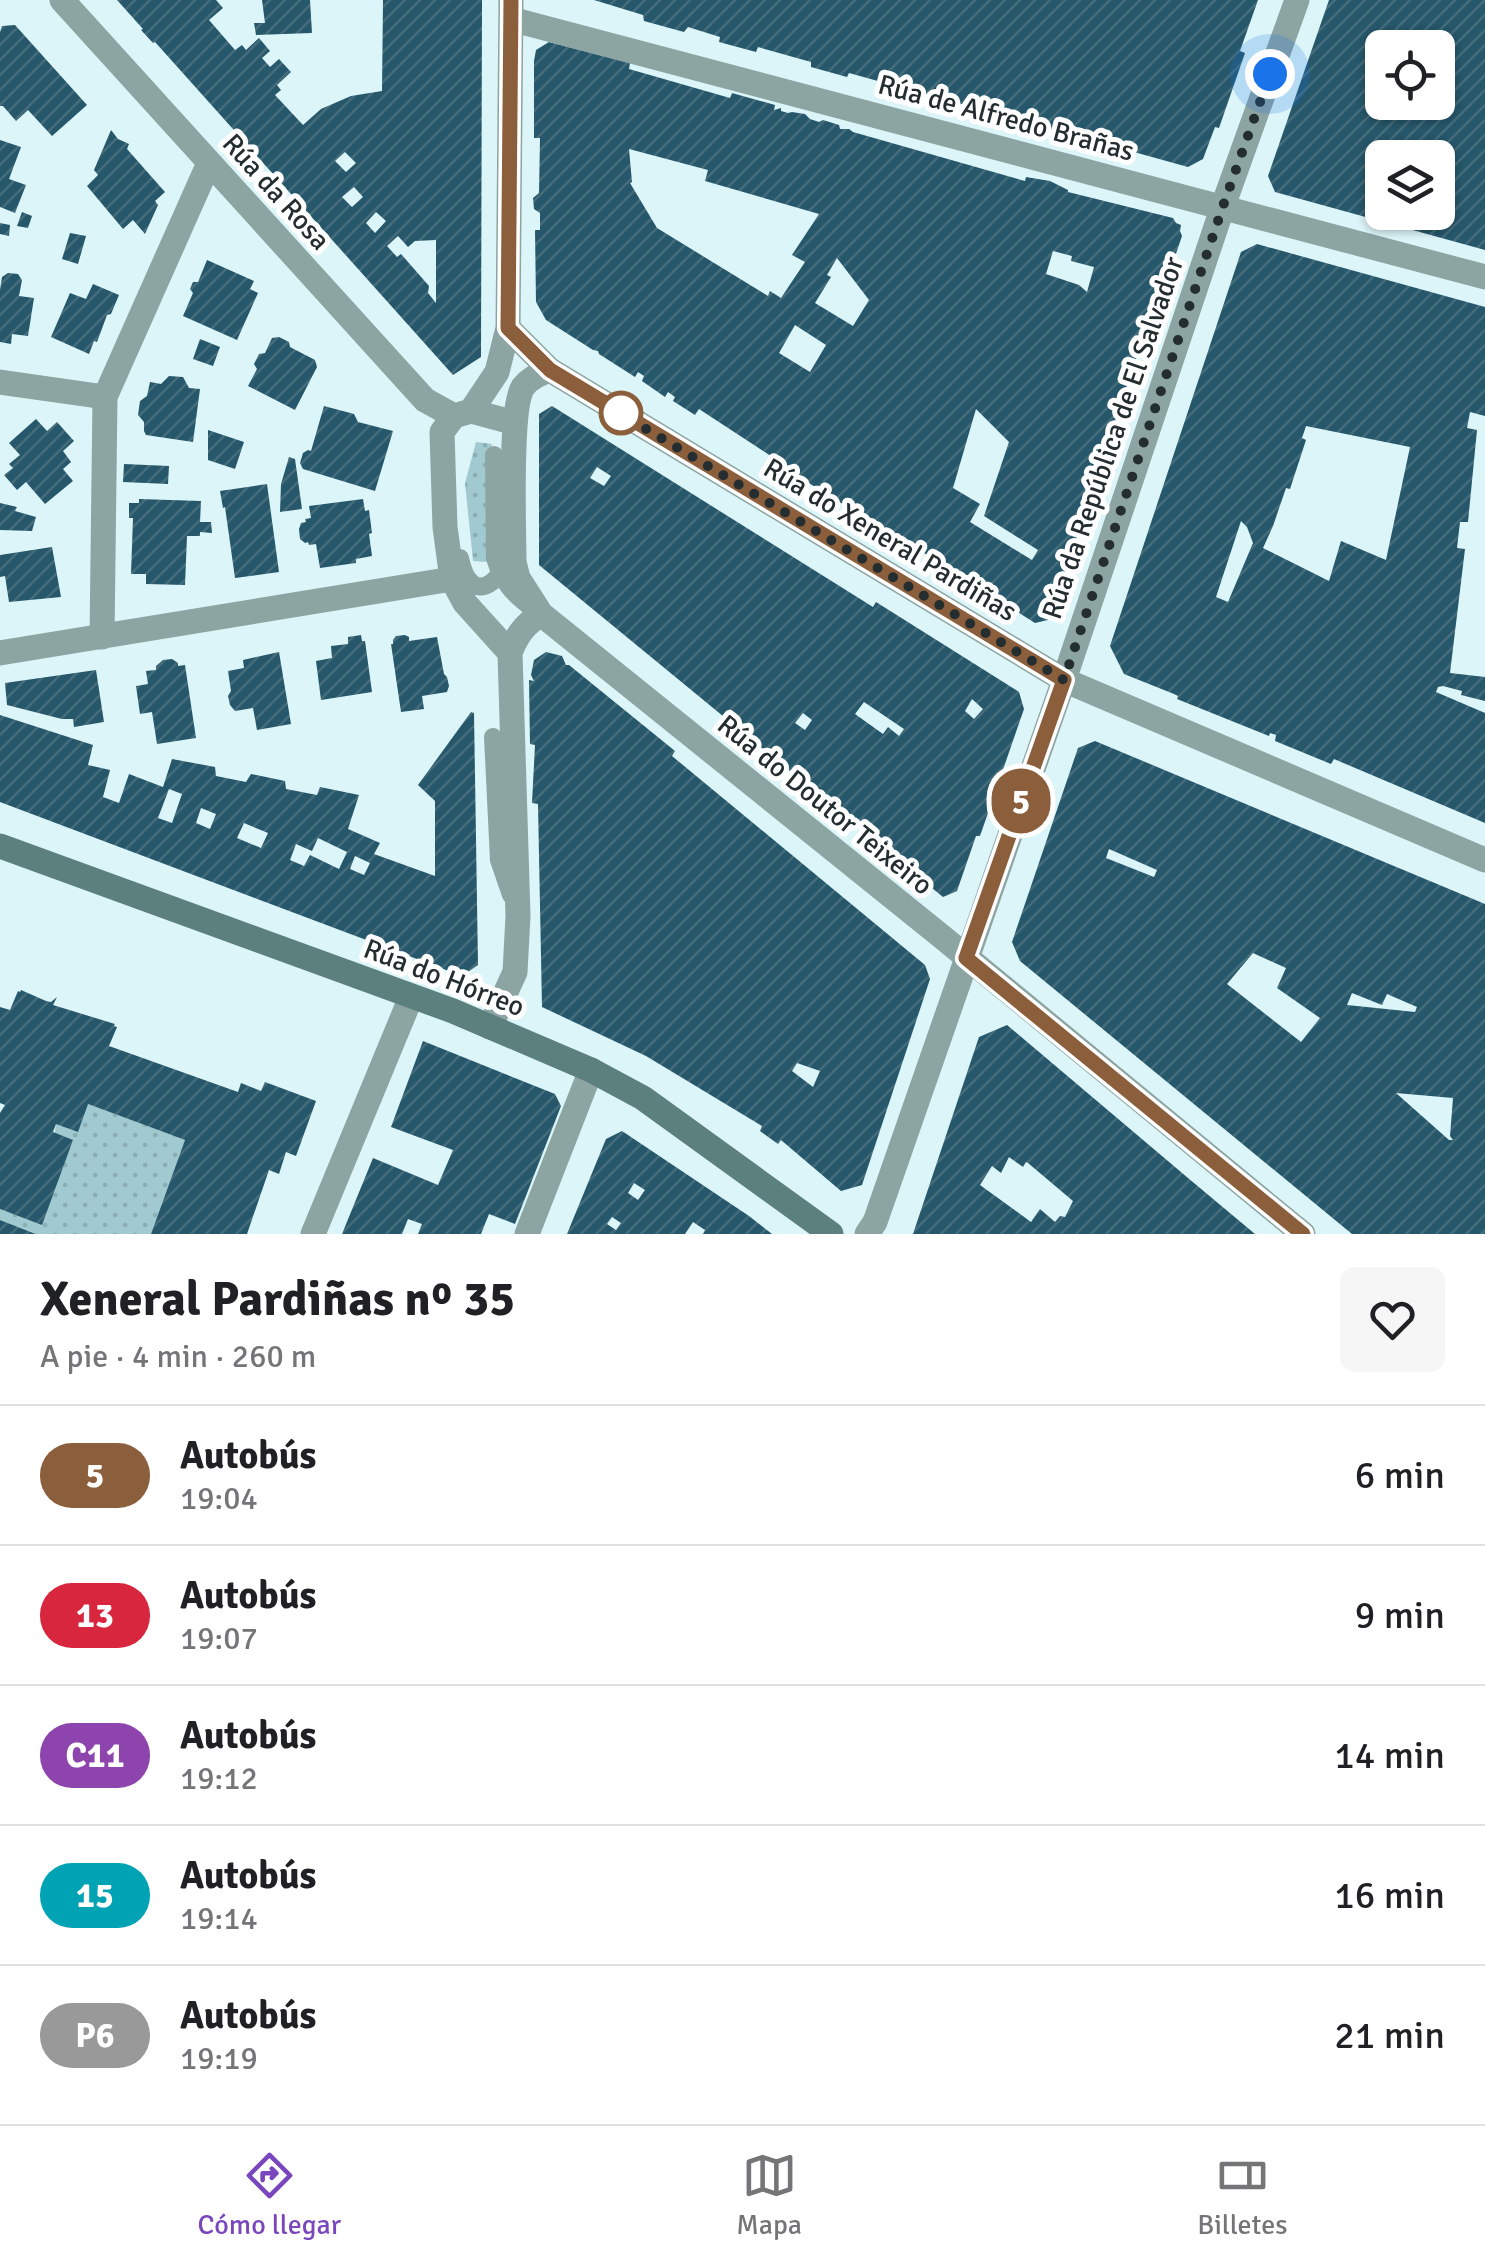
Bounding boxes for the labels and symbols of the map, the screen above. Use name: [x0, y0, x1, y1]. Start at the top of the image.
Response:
your location: [1245, 49, 1295, 99]
street label: Rúa de Alfredo Brañas: [874, 67, 1138, 169]
street label: Rúa da Rosa: [215, 127, 337, 257]
street label: Rúa da República de El Salvador: [1035, 252, 1191, 624]
unlabelled marker: [600, 392, 642, 434]
street label: Rúa do Xeneral Pardiñas: [757, 451, 1023, 629]
street label: Rúa do Doutor Teixeiro: [710, 708, 940, 902]
line badge: 5: [988, 768, 1054, 834]
street label: Rúa do Hórreo: [359, 932, 529, 1024]

